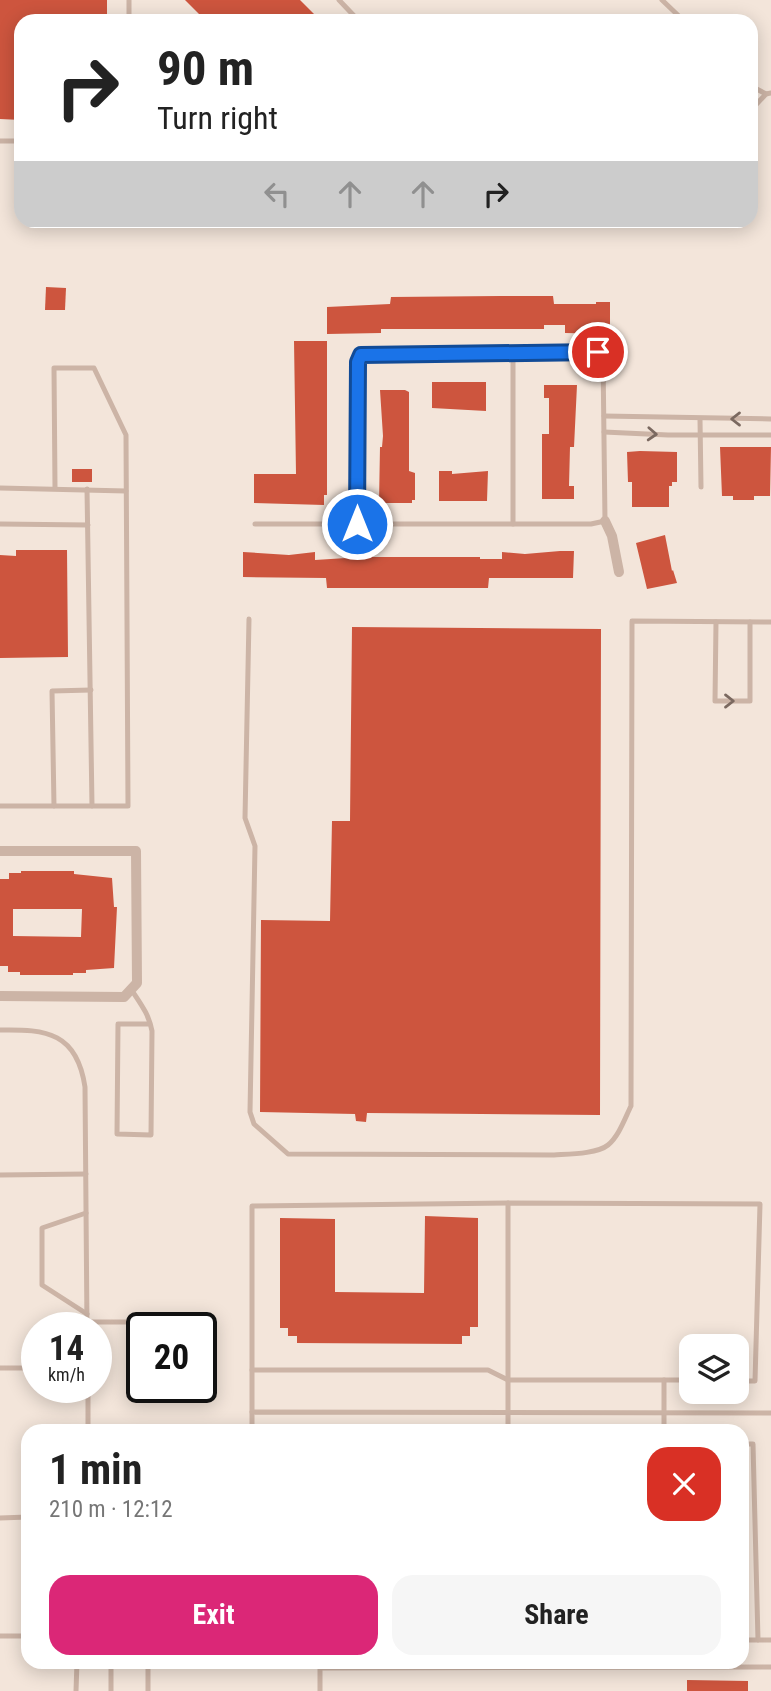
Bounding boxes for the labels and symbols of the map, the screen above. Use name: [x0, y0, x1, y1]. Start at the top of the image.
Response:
pin: [568, 322, 628, 382]
one-way arrow: [730, 411, 740, 427]
one-way arrow: [647, 427, 658, 442]
position arrow: [320, 487, 394, 561]
one-way arrow: [724, 693, 734, 709]
speed limit sign: 20: [126, 1312, 217, 1403]

